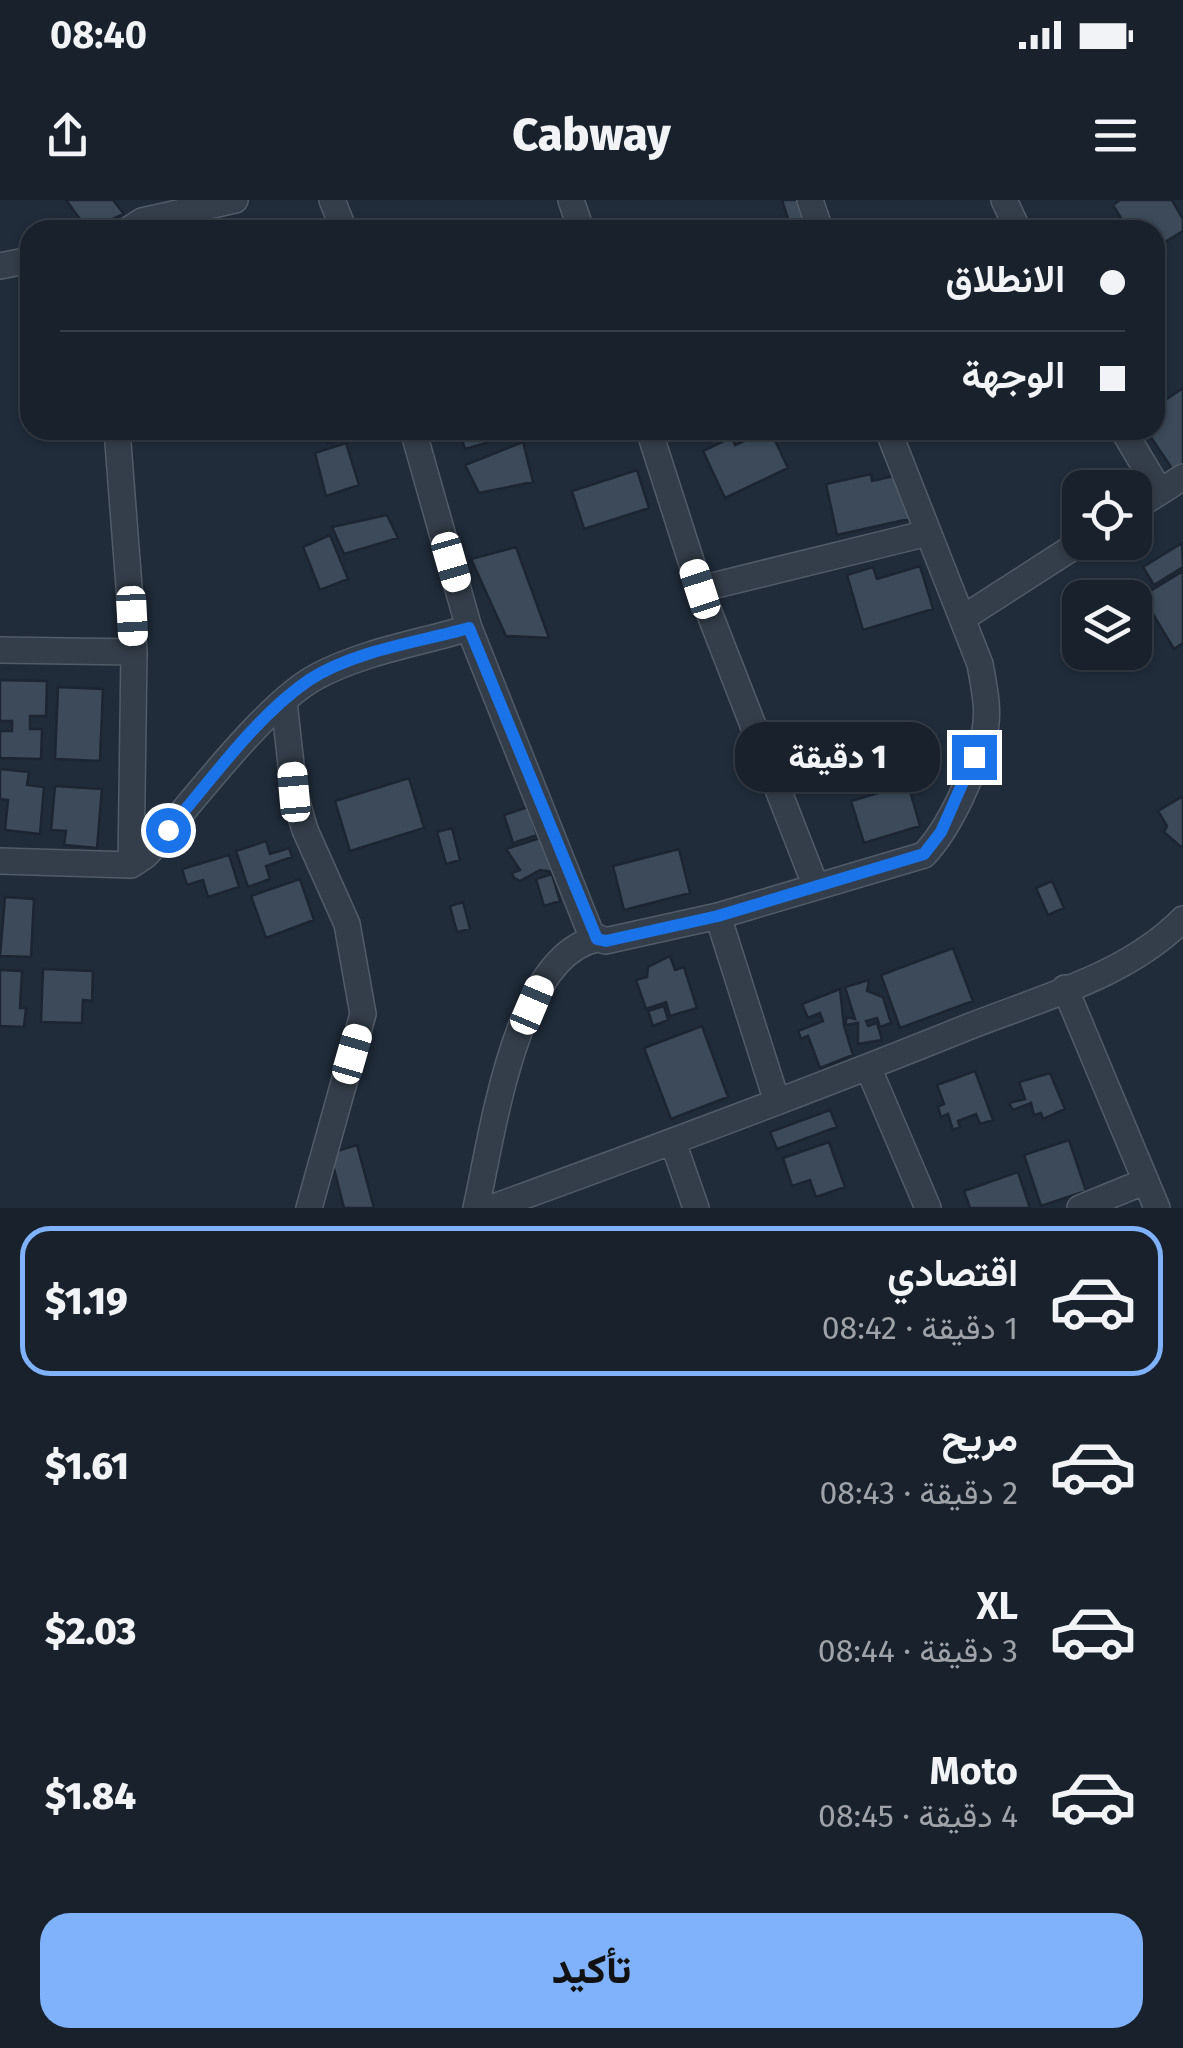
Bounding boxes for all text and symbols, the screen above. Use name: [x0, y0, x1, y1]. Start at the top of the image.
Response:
text: 08:40: [50, 12, 147, 58]
icon: share: [40, 108, 95, 163]
text: Cabway: [512, 108, 671, 162]
icon: menu: [1088, 108, 1143, 163]
text: الانطلاق: [946, 256, 1065, 302]
text: الوجهة: [962, 352, 1065, 398]
map controls: [1062, 470, 1152, 670]
button: locate: [1062, 470, 1152, 560]
car: [428, 529, 474, 595]
car: [676, 556, 724, 622]
button: layers: [1062, 580, 1152, 670]
car: [115, 585, 149, 647]
callout: 1 دقيقة: [734, 722, 939, 792]
route end: [952, 735, 997, 780]
text: 1 دقيقة: [788, 738, 887, 776]
car: [276, 761, 312, 823]
route start: [146, 808, 191, 853]
car: [506, 972, 558, 1038]
car: [329, 1021, 375, 1087]
text: اقتصادي: [887, 1250, 1018, 1296]
icon: car: [1048, 1256, 1138, 1346]
text: $1.19: [45, 1278, 128, 1324]
text: 1 دقيقة · 08:42: [822, 1309, 1018, 1347]
text: مريح: [942, 1415, 1018, 1461]
icon: car: [1048, 1421, 1138, 1511]
text: $1.61: [45, 1443, 129, 1489]
text: 2 دقيقة · 08:43: [820, 1474, 1018, 1512]
text: XL: [976, 1583, 1018, 1629]
icon: car: [1048, 1586, 1138, 1676]
text: $2.03: [45, 1608, 136, 1654]
text: 3 دقيقة · 08:44: [818, 1632, 1018, 1670]
text: Moto: [930, 1748, 1018, 1794]
icon: car: [1048, 1751, 1138, 1841]
text: $1.84: [45, 1773, 136, 1819]
text: 4 دقيقة · 08:45: [818, 1797, 1018, 1835]
button: تأكيد: [40, 1913, 1143, 2028]

